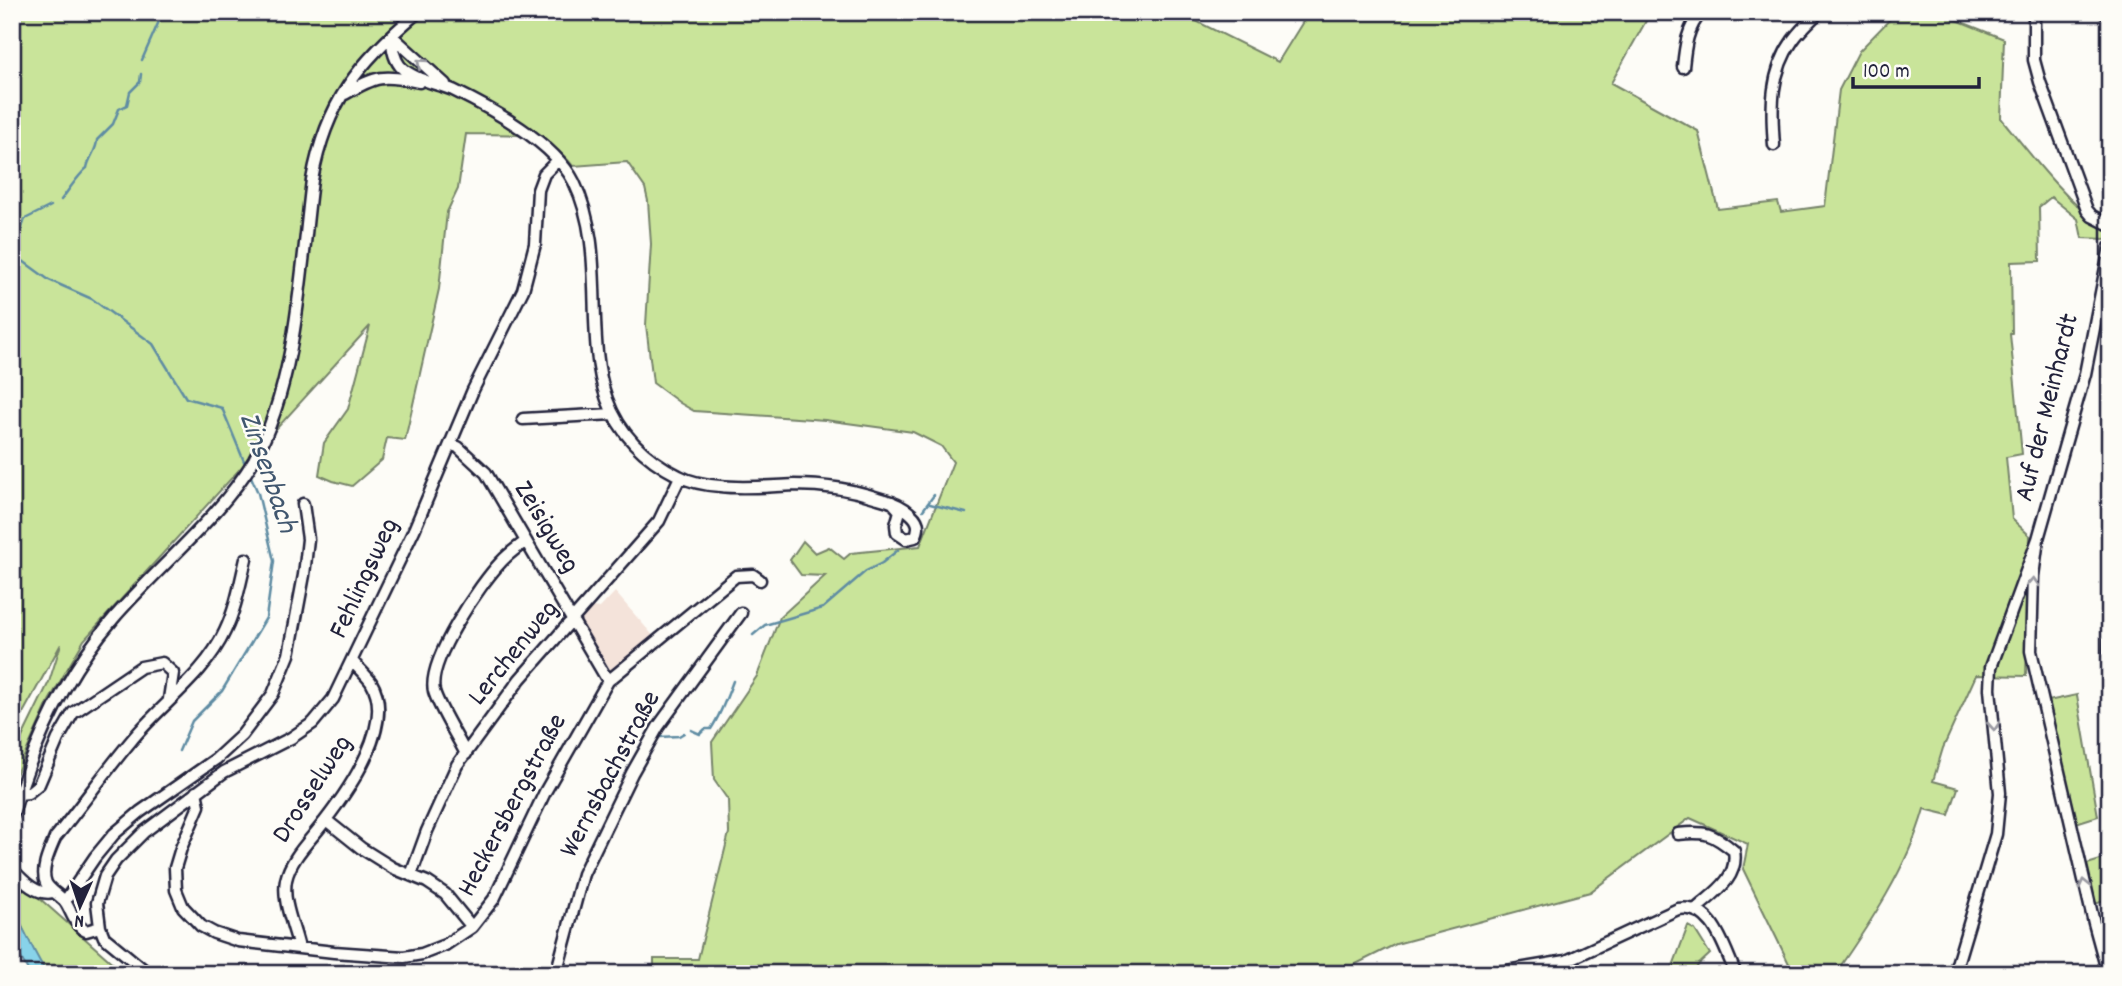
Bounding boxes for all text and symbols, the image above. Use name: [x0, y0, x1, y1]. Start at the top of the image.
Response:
scale bar: [1853, 46, 1979, 90]
text: 100 m: [1863, 58, 1910, 88]
one-way arrow: [416, 59, 429, 71]
street label: Auf der Meinhardt: [2006, 310, 2092, 506]
water label: Zinsenbach: [225, 407, 307, 540]
street label: Zeisigweg: [502, 474, 588, 582]
street label: Fehlingsweg: [321, 512, 411, 646]
one-way arrow: [2025, 577, 2040, 588]
street label: Lerchenweg: [460, 592, 570, 716]
street label: Wernsbachstraße: [551, 684, 673, 866]
street label: Heckersbergstraße: [449, 707, 579, 905]
one-way arrow: [1986, 720, 2001, 731]
street label: Drosselweg: [264, 728, 364, 852]
north arrow: [46, 870, 116, 940]
one-way arrow: [2078, 878, 2093, 890]
text: N: [74, 906, 85, 933]

